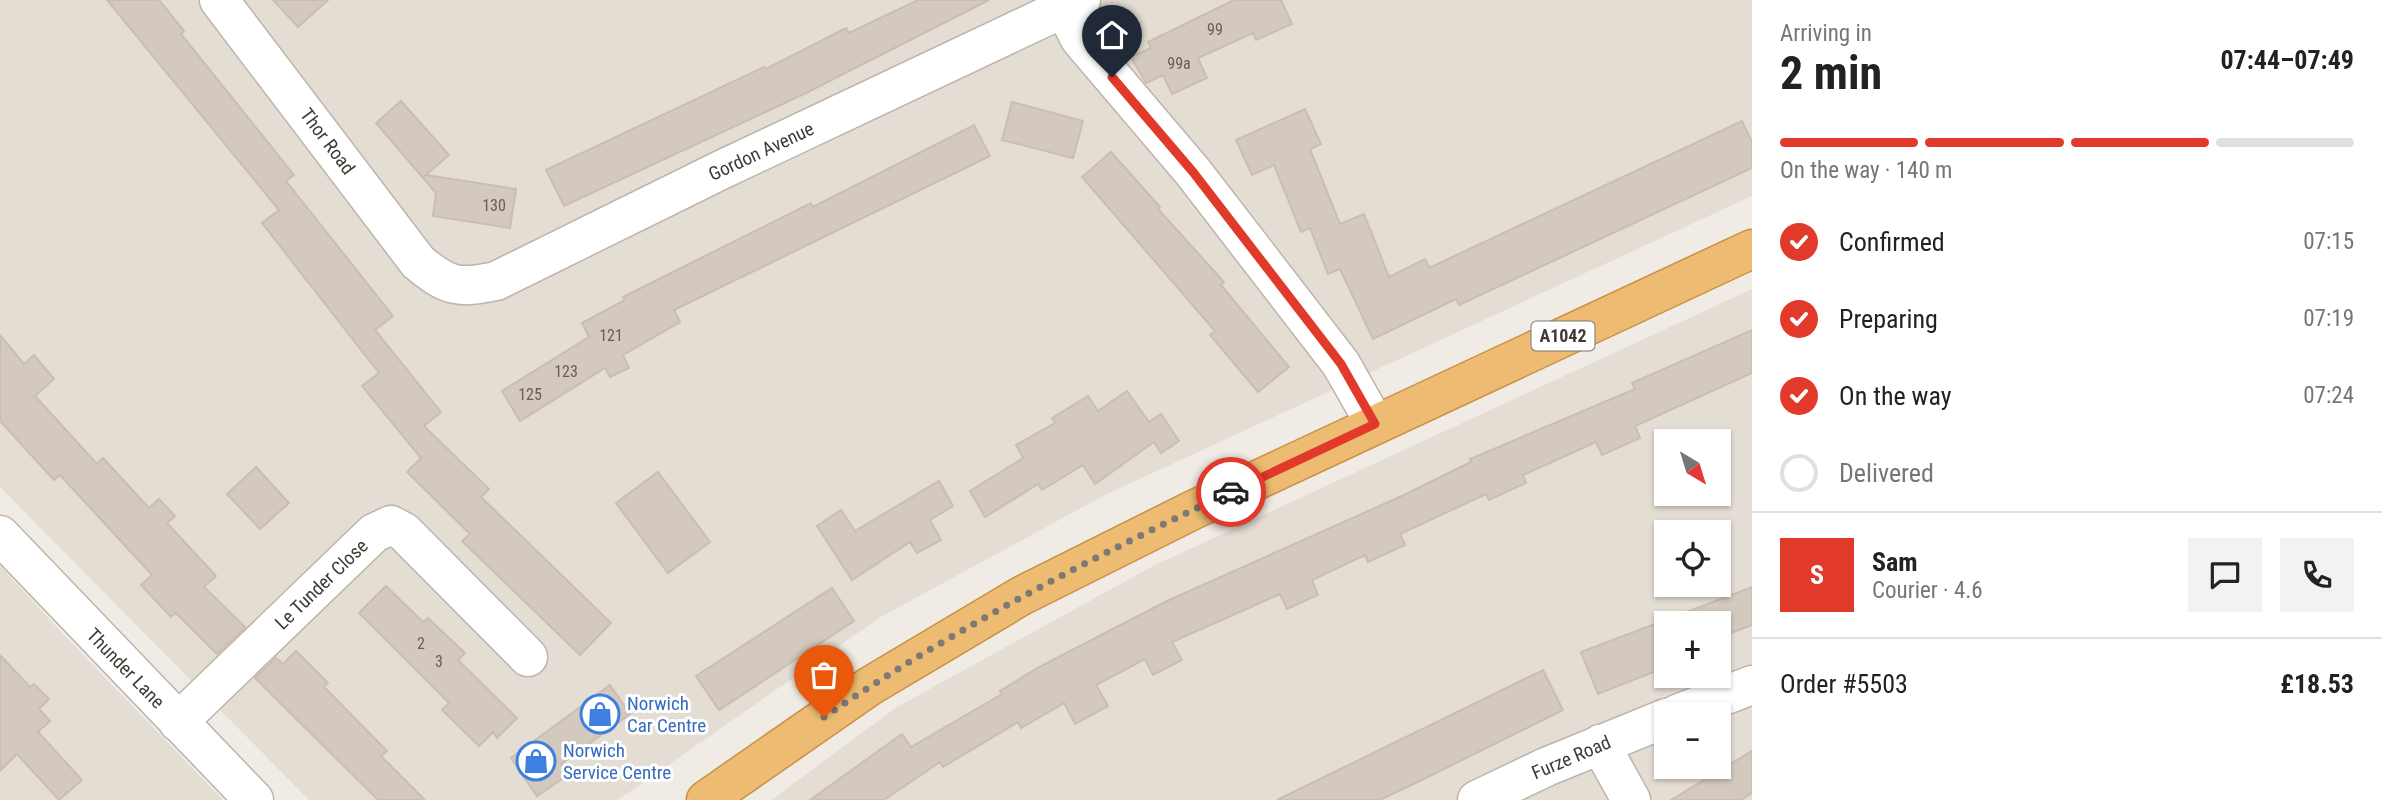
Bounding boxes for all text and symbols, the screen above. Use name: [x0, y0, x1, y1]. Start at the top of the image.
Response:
pin: [1082, 5, 1142, 77]
icon: home: [1093, 16, 1131, 54]
house number: 99: [1207, 20, 1223, 39]
text: Arriving in: [1780, 20, 1872, 47]
text: 07:44–07:49: [2220, 45, 2354, 75]
text: 2 min: [1780, 46, 1882, 100]
house number: 99a: [1167, 54, 1191, 73]
street label: Thor Road: [295, 104, 360, 179]
street label: Gordon Avenue: [705, 117, 818, 186]
text: On the way · 140 m: [1780, 157, 1952, 184]
house number: 130: [482, 196, 506, 215]
icon: check: [1780, 223, 1818, 261]
text: Confirmed: [1839, 227, 1945, 257]
text: 07:15: [2303, 228, 2354, 255]
icon: check: [1780, 300, 1818, 338]
text: Preparing: [1839, 304, 1938, 334]
text: 07:19: [2303, 305, 2354, 332]
road number: A1042: [1532, 322, 1594, 350]
house number: 121: [599, 326, 623, 345]
house number: 123: [554, 362, 578, 381]
icon: check: [1780, 377, 1818, 415]
text: On the way: [1839, 381, 1952, 411]
text: 07:24: [2303, 382, 2354, 409]
house number: 125: [518, 385, 542, 404]
north arrow: [1654, 429, 1731, 506]
map controls: [1654, 429, 1731, 779]
courier: [1196, 457, 1266, 527]
text: Delivered: [1839, 458, 1934, 488]
icon: car: [1212, 473, 1250, 511]
button: locate: [1654, 520, 1731, 597]
street label: Le Tunder Close: [270, 534, 373, 634]
button: chat: [2188, 538, 2262, 612]
button: phone: [2280, 538, 2354, 612]
text: Sam: [1872, 547, 1918, 577]
text: S: [1810, 560, 1824, 590]
text: Courier · 4.6: [1872, 577, 1983, 604]
button: +: [1654, 611, 1731, 688]
street label: Thunder Lane: [82, 624, 169, 713]
house number: 2: [417, 634, 425, 653]
pin: [794, 645, 854, 717]
house number: 3: [435, 652, 443, 671]
icon: bag: [805, 656, 843, 694]
text: Order #5503: [1780, 669, 1908, 699]
text: £18.53: [2280, 669, 2354, 699]
place label: Norwich Car Centre: [627, 692, 706, 737]
shop icon: Norwich Car Centre: [579, 693, 621, 735]
button: −: [1654, 702, 1731, 779]
street label: Furze Road: [1528, 731, 1614, 784]
place label: Norwich Service Centre: [563, 739, 671, 784]
shop icon: Norwich Service Centre: [515, 740, 557, 782]

